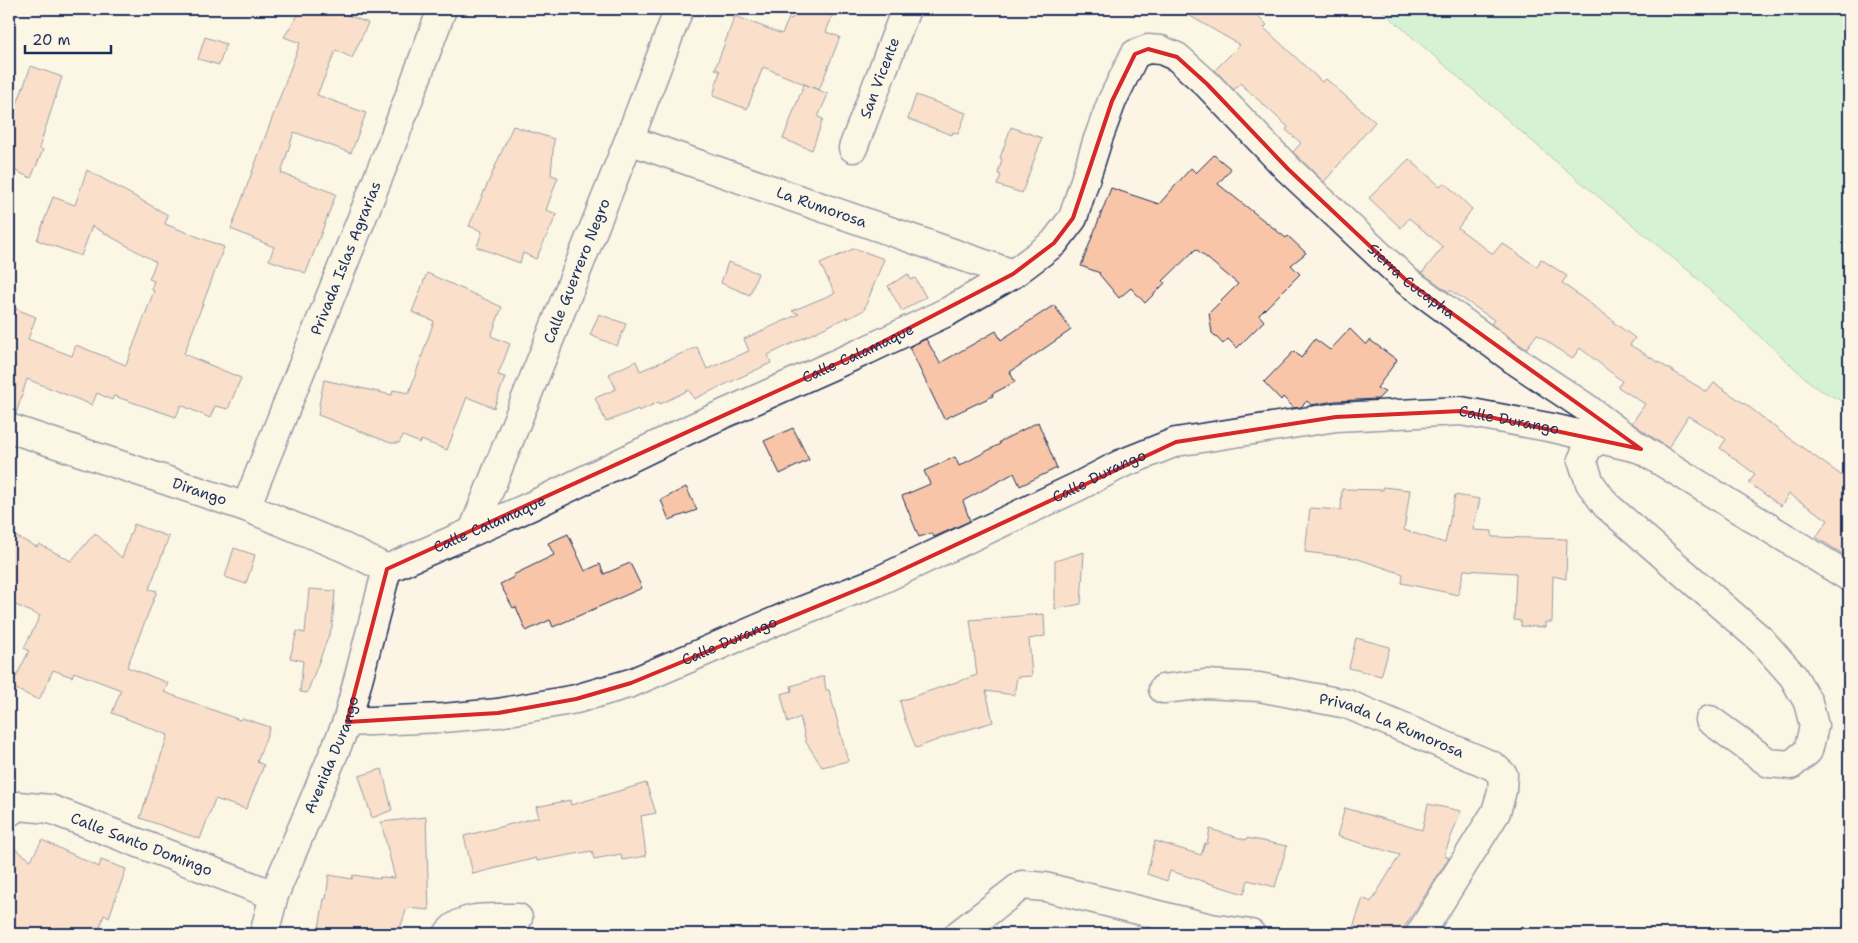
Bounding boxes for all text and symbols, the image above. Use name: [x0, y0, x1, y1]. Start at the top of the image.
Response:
scale bar: [25, 22, 111, 54]
text: 20 m: [32, 30, 71, 50]
street label: San Vicente: [855, 34, 904, 121]
street label: Privada Islas Agrarias: [306, 178, 386, 338]
street label: La Rumorosa: [774, 182, 870, 232]
street label: Calle Guerrero Negro: [539, 195, 615, 346]
street label: Sierra Cucapha: [1363, 239, 1460, 324]
street label: Calle Calamaque: [799, 319, 917, 388]
street label: Calle Durango: [1457, 401, 1561, 439]
street label: Calle Durango: [1049, 445, 1149, 507]
street label: Dirango: [170, 473, 230, 510]
street label: Calle Calamaque: [430, 490, 549, 558]
street label: Calle Durango: [679, 612, 780, 670]
street label: Privada La Rumorosa: [1317, 689, 1468, 763]
street label: Avenida Durango: [299, 694, 363, 817]
street label: Calle Santo Domingo: [68, 808, 215, 880]

